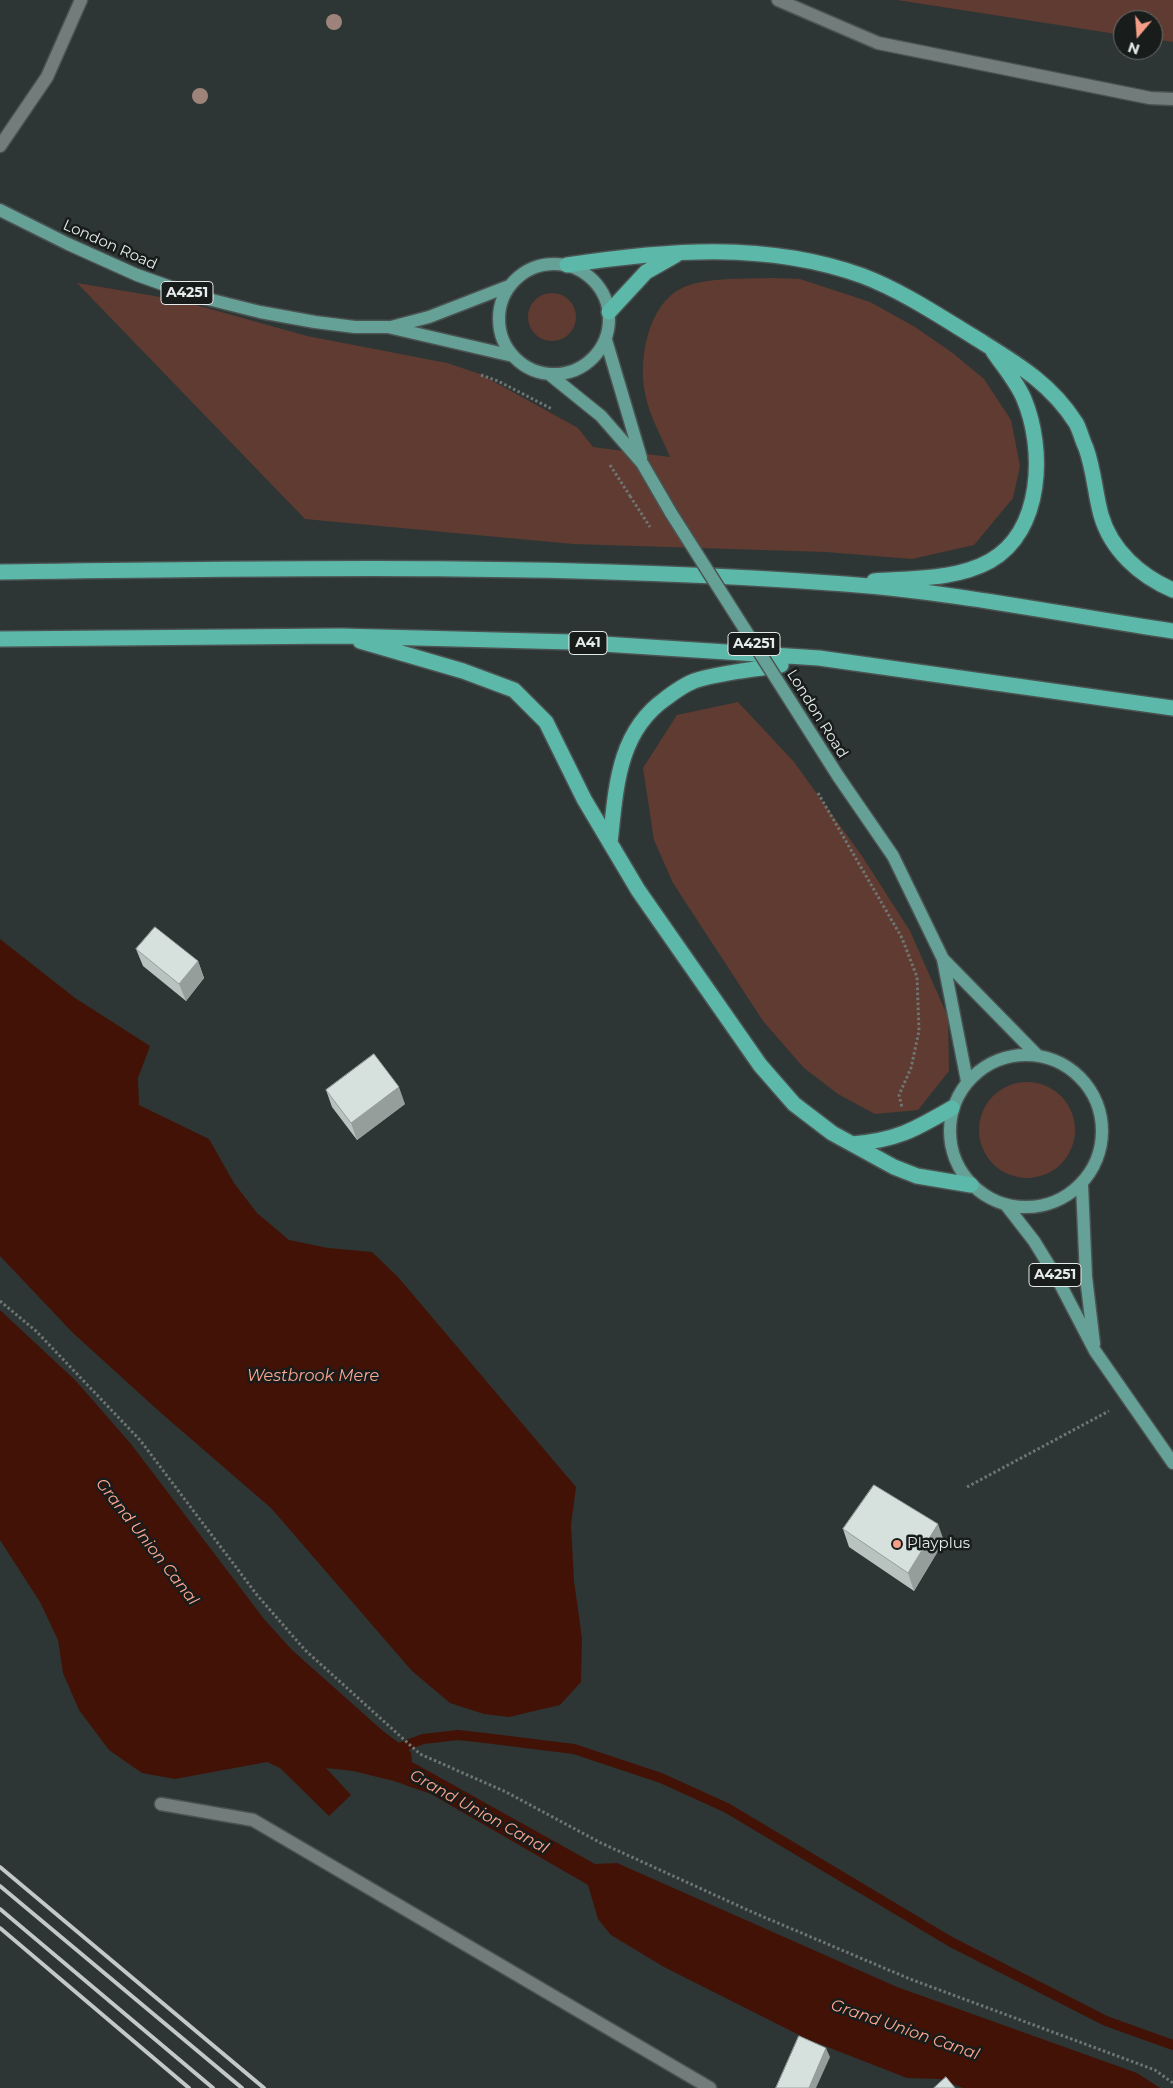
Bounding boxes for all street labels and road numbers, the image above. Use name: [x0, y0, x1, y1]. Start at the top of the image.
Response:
street label: London Road: [60, 216, 160, 274]
road number: A4251: [161, 282, 213, 304]
road number: A41: [569, 632, 607, 654]
road number: A4251: [728, 633, 780, 656]
street label: London Road: [783, 666, 851, 762]
road number: A4251: [1029, 1264, 1081, 1286]

